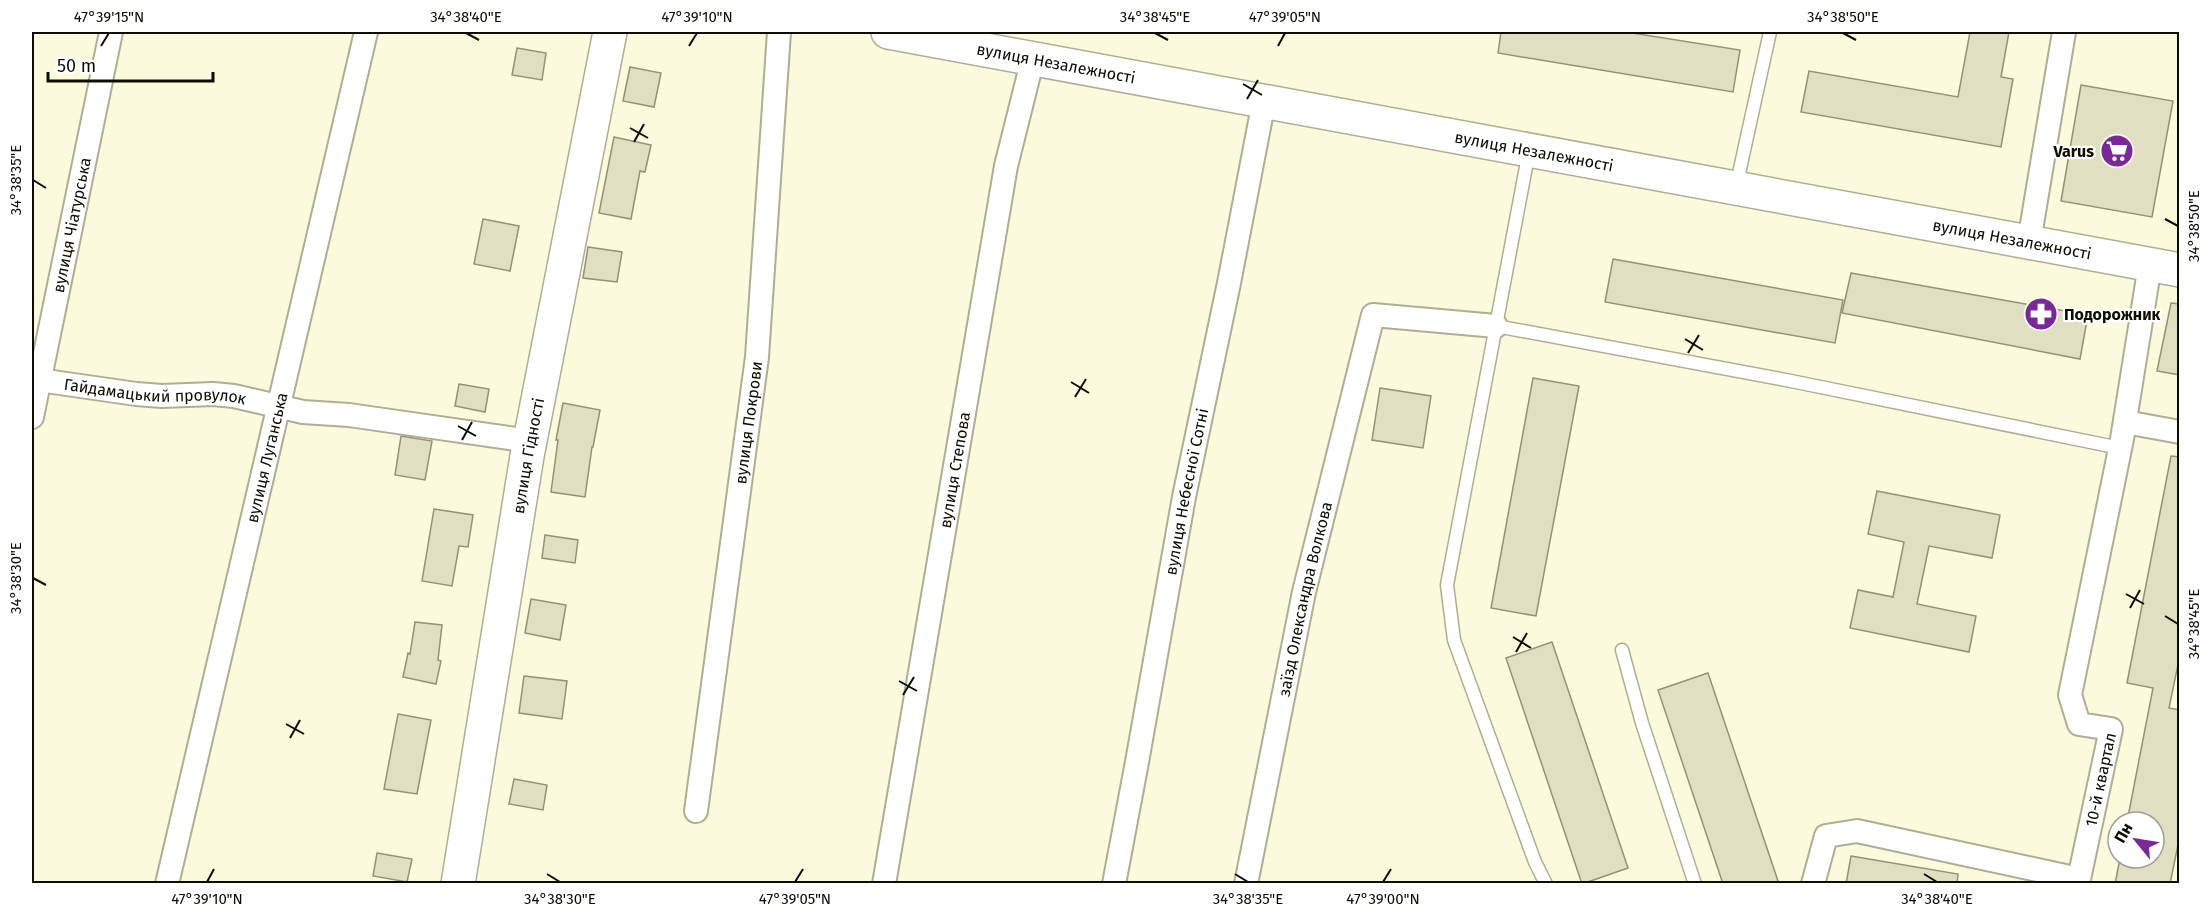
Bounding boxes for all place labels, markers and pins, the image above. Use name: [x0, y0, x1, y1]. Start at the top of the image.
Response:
supermarket icon: Varus: [2099, 133, 2135, 169]
place label: Varus: [2052, 142, 2094, 161]
pharmacy icon: Подорожник: [2023, 296, 2059, 332]
place label: Подорожник: [2064, 305, 2161, 324]

